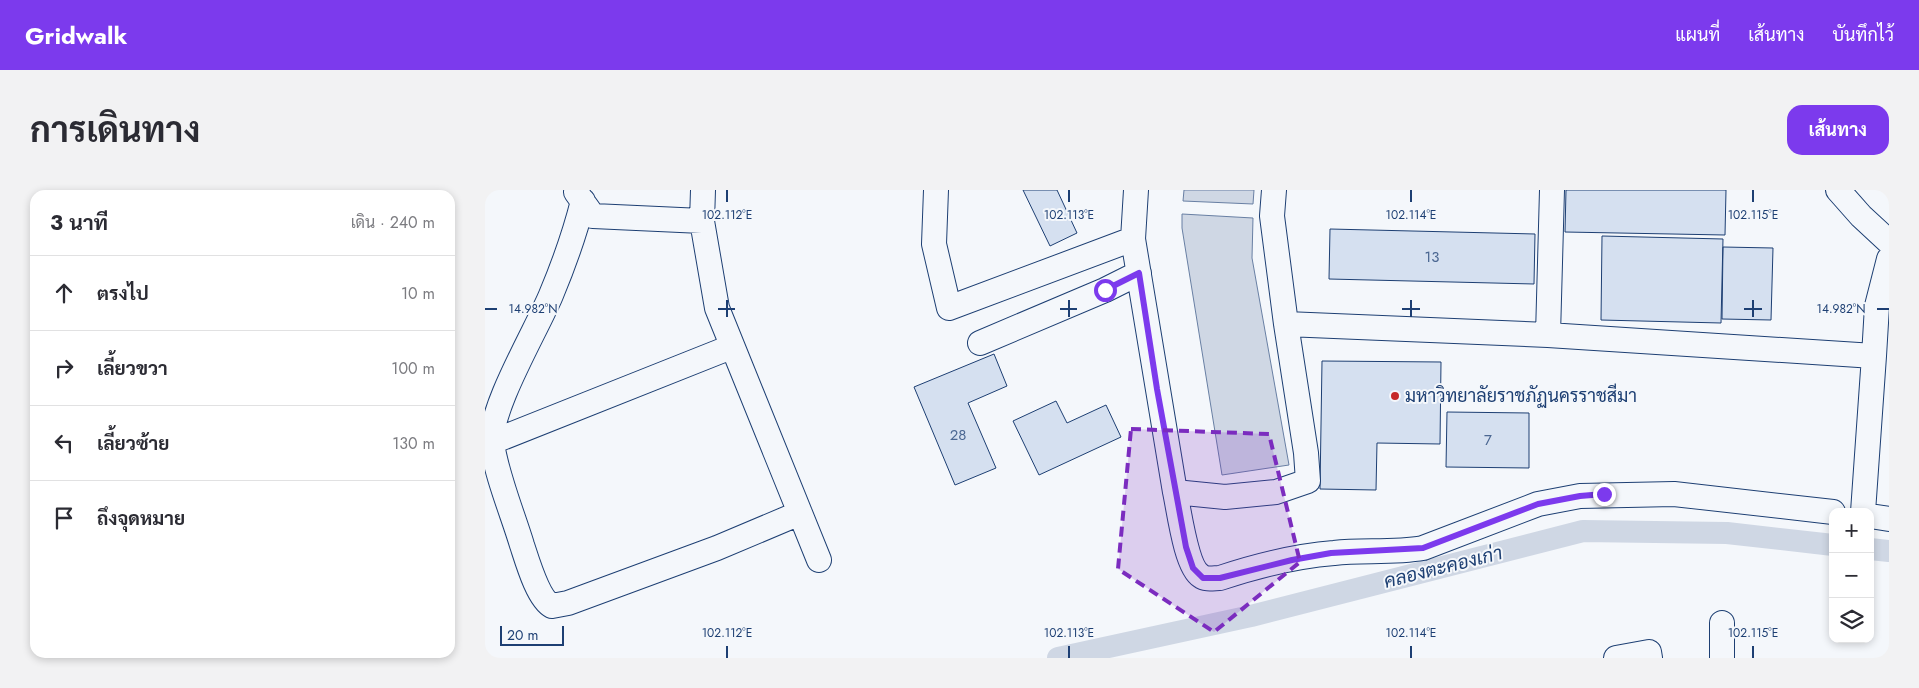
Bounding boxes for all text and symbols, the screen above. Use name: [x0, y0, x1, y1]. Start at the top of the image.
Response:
text: Gridwalk: [25, 18, 127, 53]
text: แผนที่: [1675, 22, 1720, 48]
text: เส้นทาง: [1748, 22, 1804, 48]
text: บันทึกไว้: [1832, 22, 1894, 48]
text: การเดินทาง: [30, 105, 200, 155]
button: เส้นทาง: [1787, 105, 1889, 155]
text: 102.112°E: [702, 206, 752, 224]
text: 102.113°E: [1044, 206, 1094, 224]
text: 102.114°E: [1386, 206, 1436, 224]
text: 102.115°E: [1728, 206, 1778, 224]
text: 3 นาที: [50, 208, 108, 238]
text: เดิน · 240 m: [351, 211, 435, 234]
house number: 13: [1425, 246, 1439, 268]
icon: ahead: [50, 279, 78, 307]
route start: [1094, 279, 1117, 302]
text: ตรงไป: [97, 280, 149, 307]
text: 10 m: [401, 282, 435, 305]
text: 14.982°N: [509, 300, 557, 318]
text: 14.982°N: [1817, 300, 1865, 318]
icon: right: [50, 354, 78, 382]
text: เลี้ยวขวา: [97, 355, 168, 382]
text: 100 m: [391, 357, 435, 380]
place label: มหาวิทยาลัยราชภัฏนครราชสีมา: [1405, 383, 1637, 409]
marker: มหาวิทยาลัยราชภัฏนครราชสีมา: [1389, 390, 1401, 402]
house number: 28: [950, 424, 966, 446]
icon: left: [50, 429, 78, 457]
house number: 7: [1484, 429, 1492, 451]
text: เลี้ยวซ้าย: [97, 430, 169, 457]
text: 130 m: [392, 432, 435, 455]
route end: [1593, 483, 1616, 506]
icon: arrive: [50, 504, 78, 532]
text: ถึงจุดหมาย: [97, 505, 185, 532]
map controls: [1829, 508, 1874, 643]
button: +: [1829, 508, 1874, 553]
water label: คลองตะคองเก่า: [1381, 539, 1505, 595]
button: −: [1829, 553, 1874, 598]
button: layers: [1829, 598, 1874, 643]
scale bar: [500, 623, 564, 646]
text: 102.112°E: [702, 624, 752, 642]
text: 102.113°E: [1044, 624, 1094, 642]
text: 102.114°E: [1386, 624, 1436, 642]
text: 102.115°E: [1728, 624, 1778, 642]
text: 20 m: [507, 625, 539, 645]

